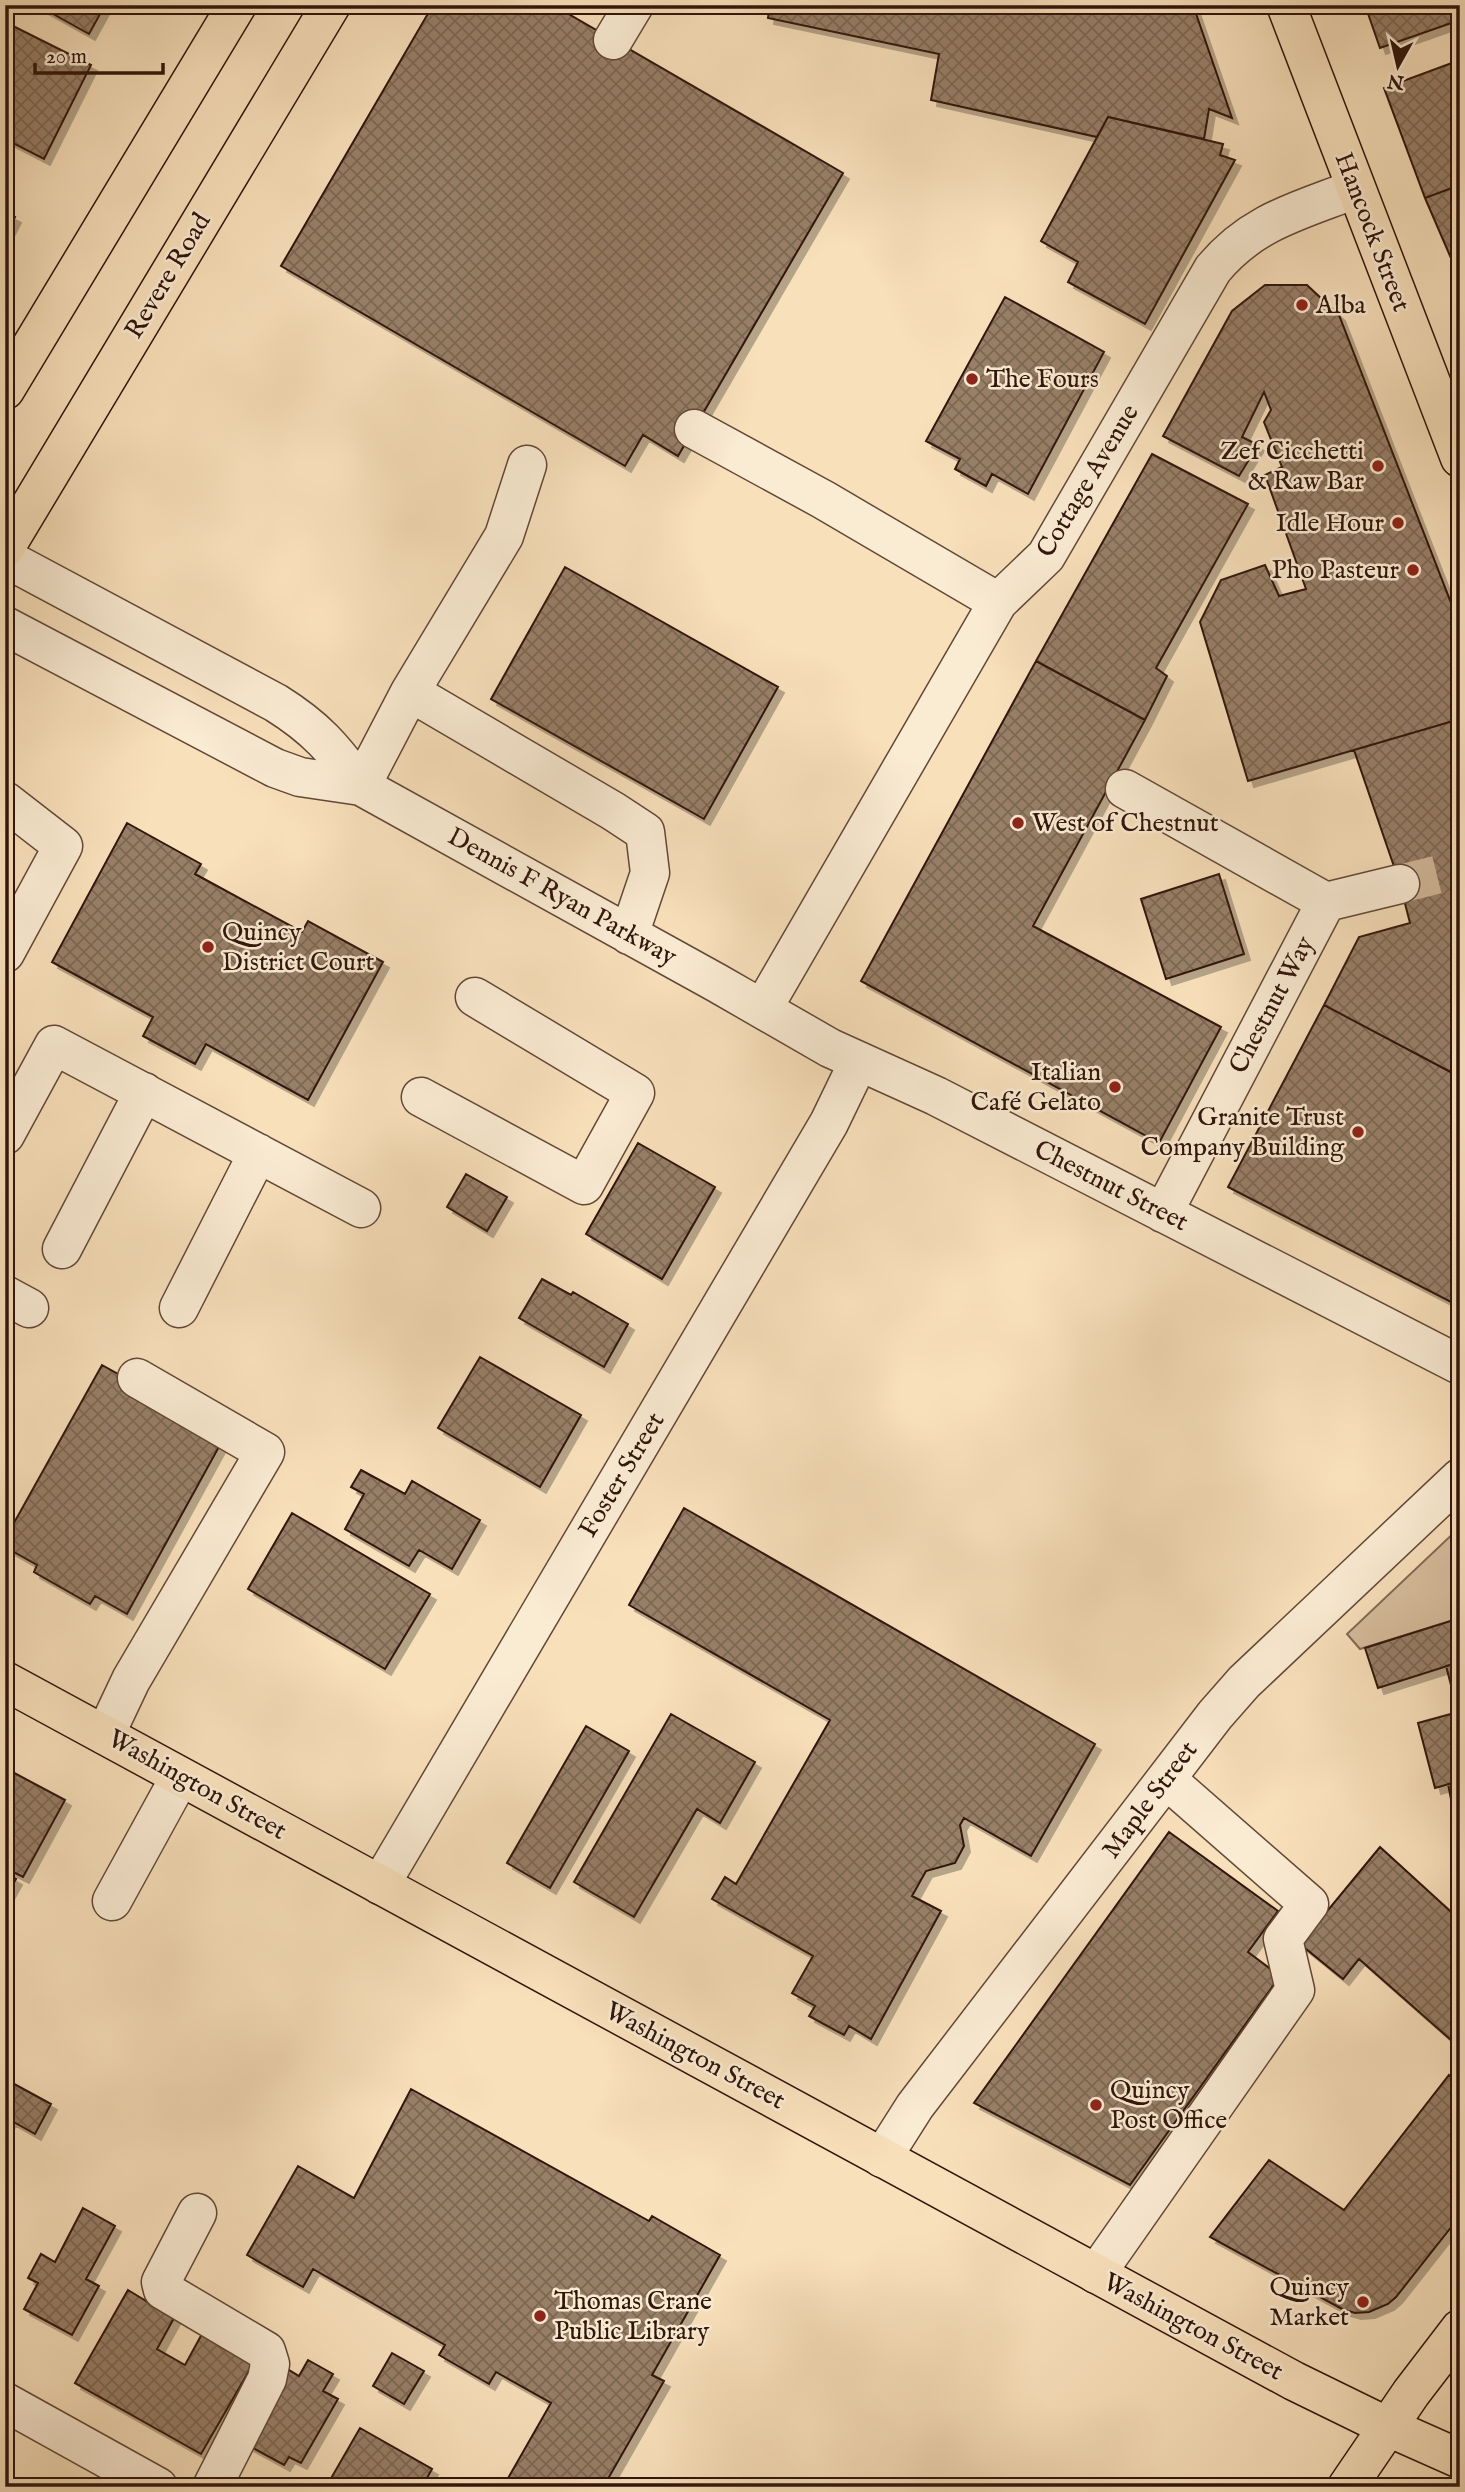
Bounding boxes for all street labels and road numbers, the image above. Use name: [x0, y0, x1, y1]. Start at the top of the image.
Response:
street label: Hancock Street: [1327, 148, 1418, 316]
street label: Revere Road: [118, 207, 218, 345]
street label: Cottage Avenue: [1029, 398, 1147, 564]
street label: Dennis F Ryan Parkway: [442, 820, 682, 974]
street label: Chestnut Way: [1222, 930, 1322, 1079]
street label: Chestnut Street: [1028, 1133, 1194, 1239]
street label: Foster Street: [572, 1406, 672, 1544]
street label: Washington Street: [102, 1722, 292, 1848]
street label: Maple Street: [1095, 1735, 1205, 1865]
street label: Washington Street: [599, 1995, 791, 2117]
street label: Washington Street: [1097, 2266, 1289, 2388]

